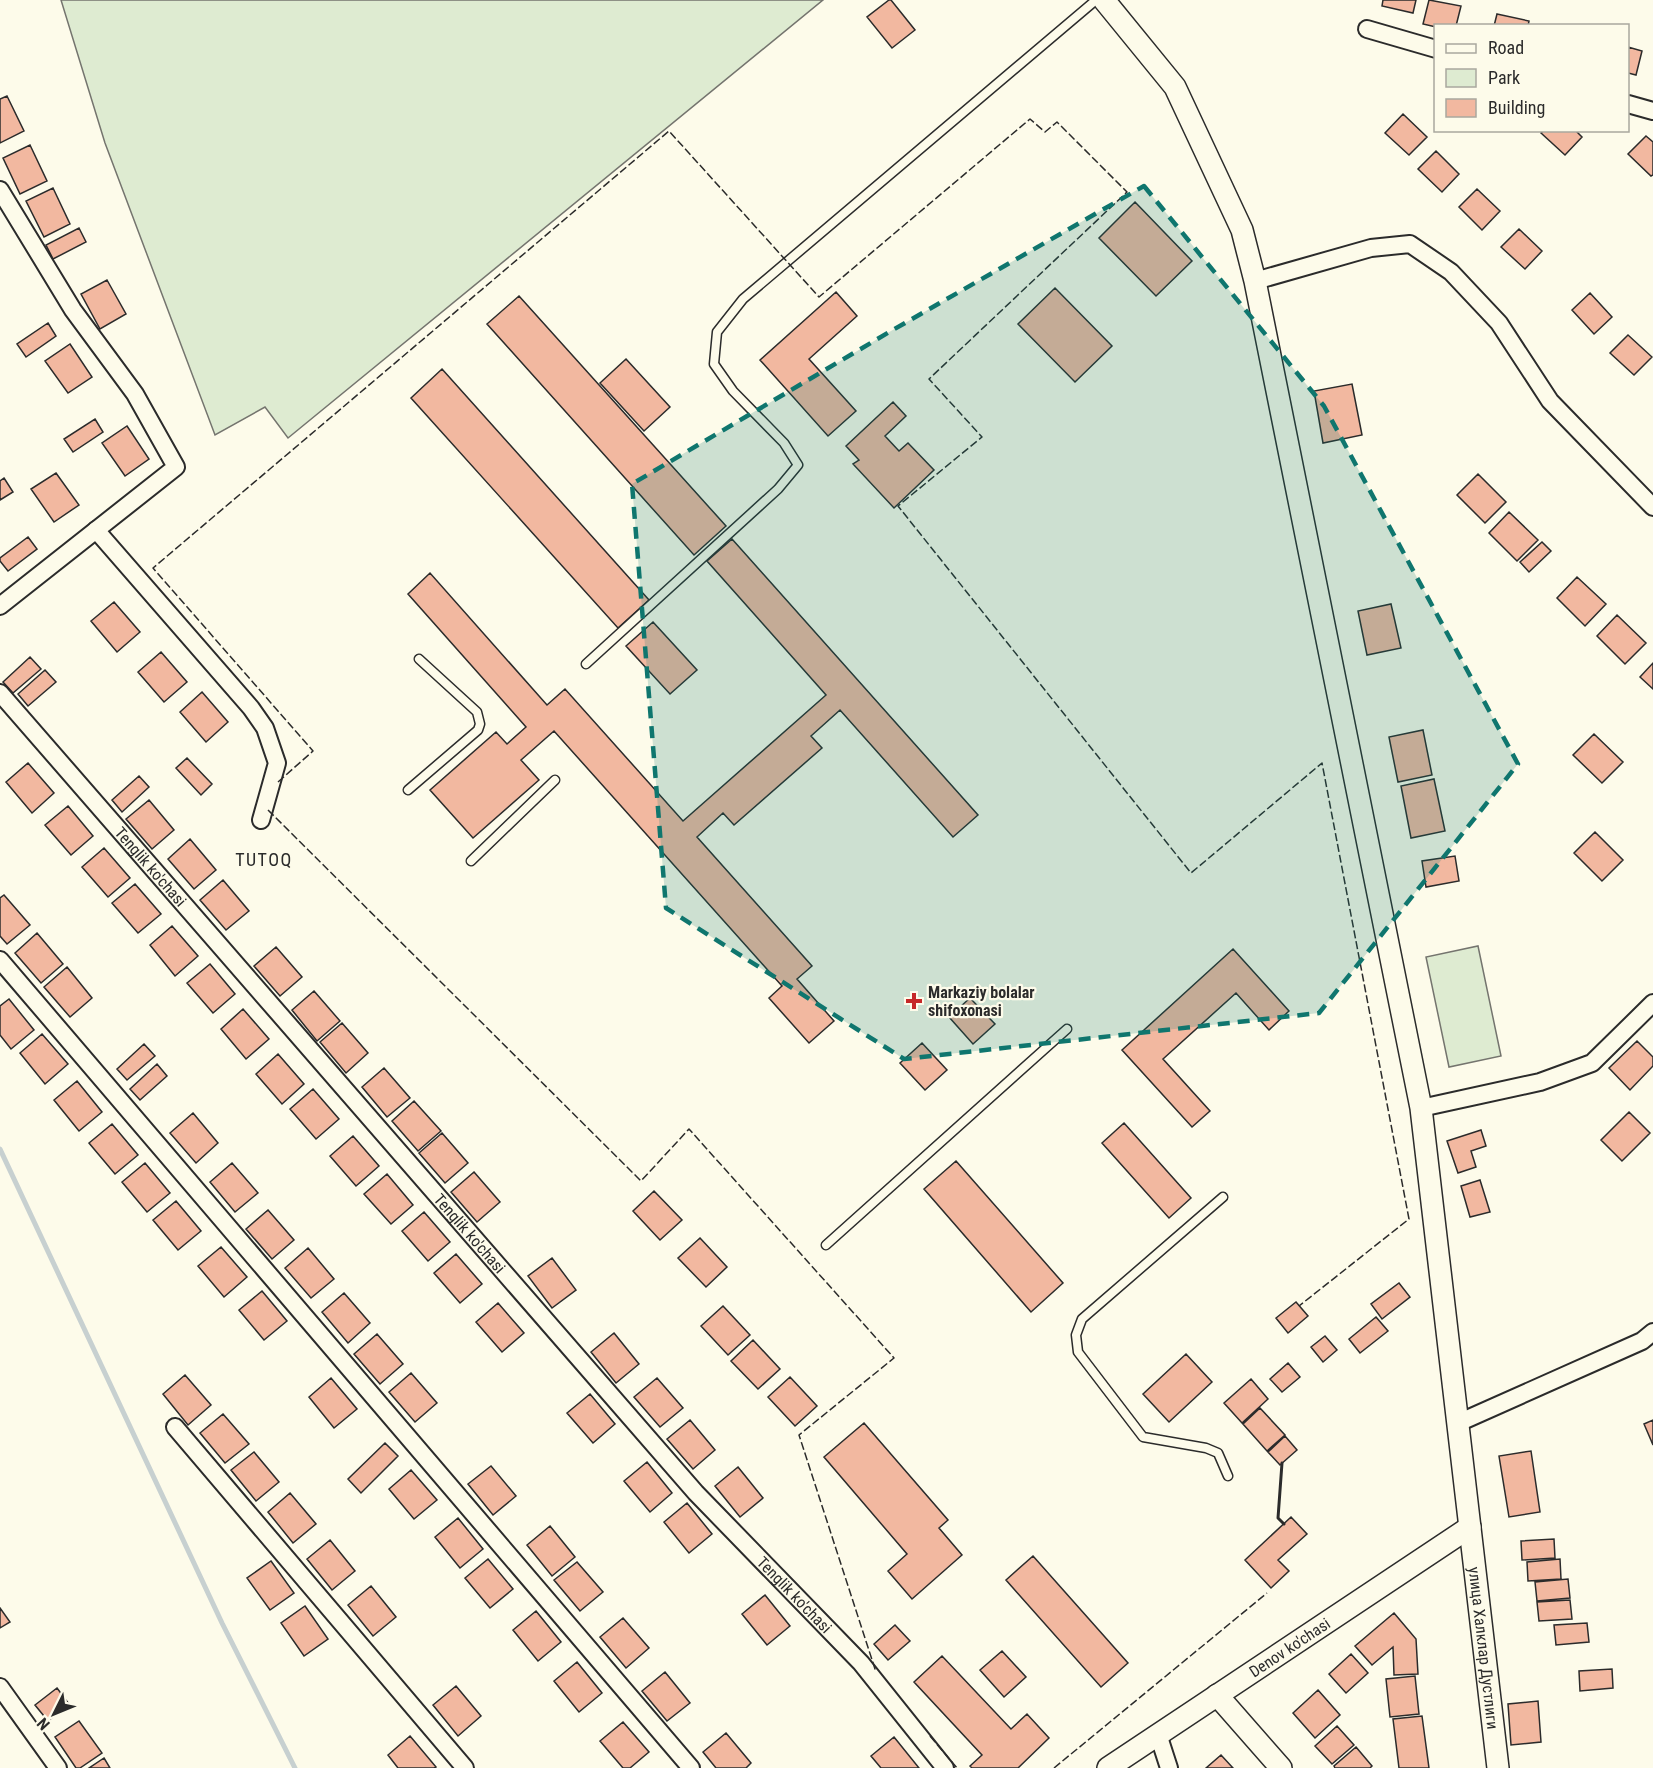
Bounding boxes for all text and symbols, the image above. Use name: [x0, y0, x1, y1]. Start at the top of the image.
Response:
legend: [1434, 24, 1629, 132]
text: Road: [1488, 37, 1524, 58]
text: Park: [1488, 67, 1520, 88]
text: Building: [1488, 97, 1545, 118]
street label: Tenglik ko'chasi: [111, 823, 190, 911]
district label: TUTOQ: [235, 849, 293, 870]
place label: Markaziy bolalar shifoxonasi: [928, 983, 1035, 1020]
marker: Markaziy bolalar shifoxonasi: [905, 992, 923, 1010]
street label: Tenglik ko'chasi: [430, 1190, 509, 1277]
street label: Tenglik ko'chasi: [753, 1553, 836, 1637]
street label: улица Халклар Дустлиги: [1465, 1566, 1502, 1730]
street label: Denov ko'chasi: [1246, 1614, 1334, 1681]
north arrow: [24, 1684, 84, 1744]
text: N: [33, 1714, 54, 1734]

